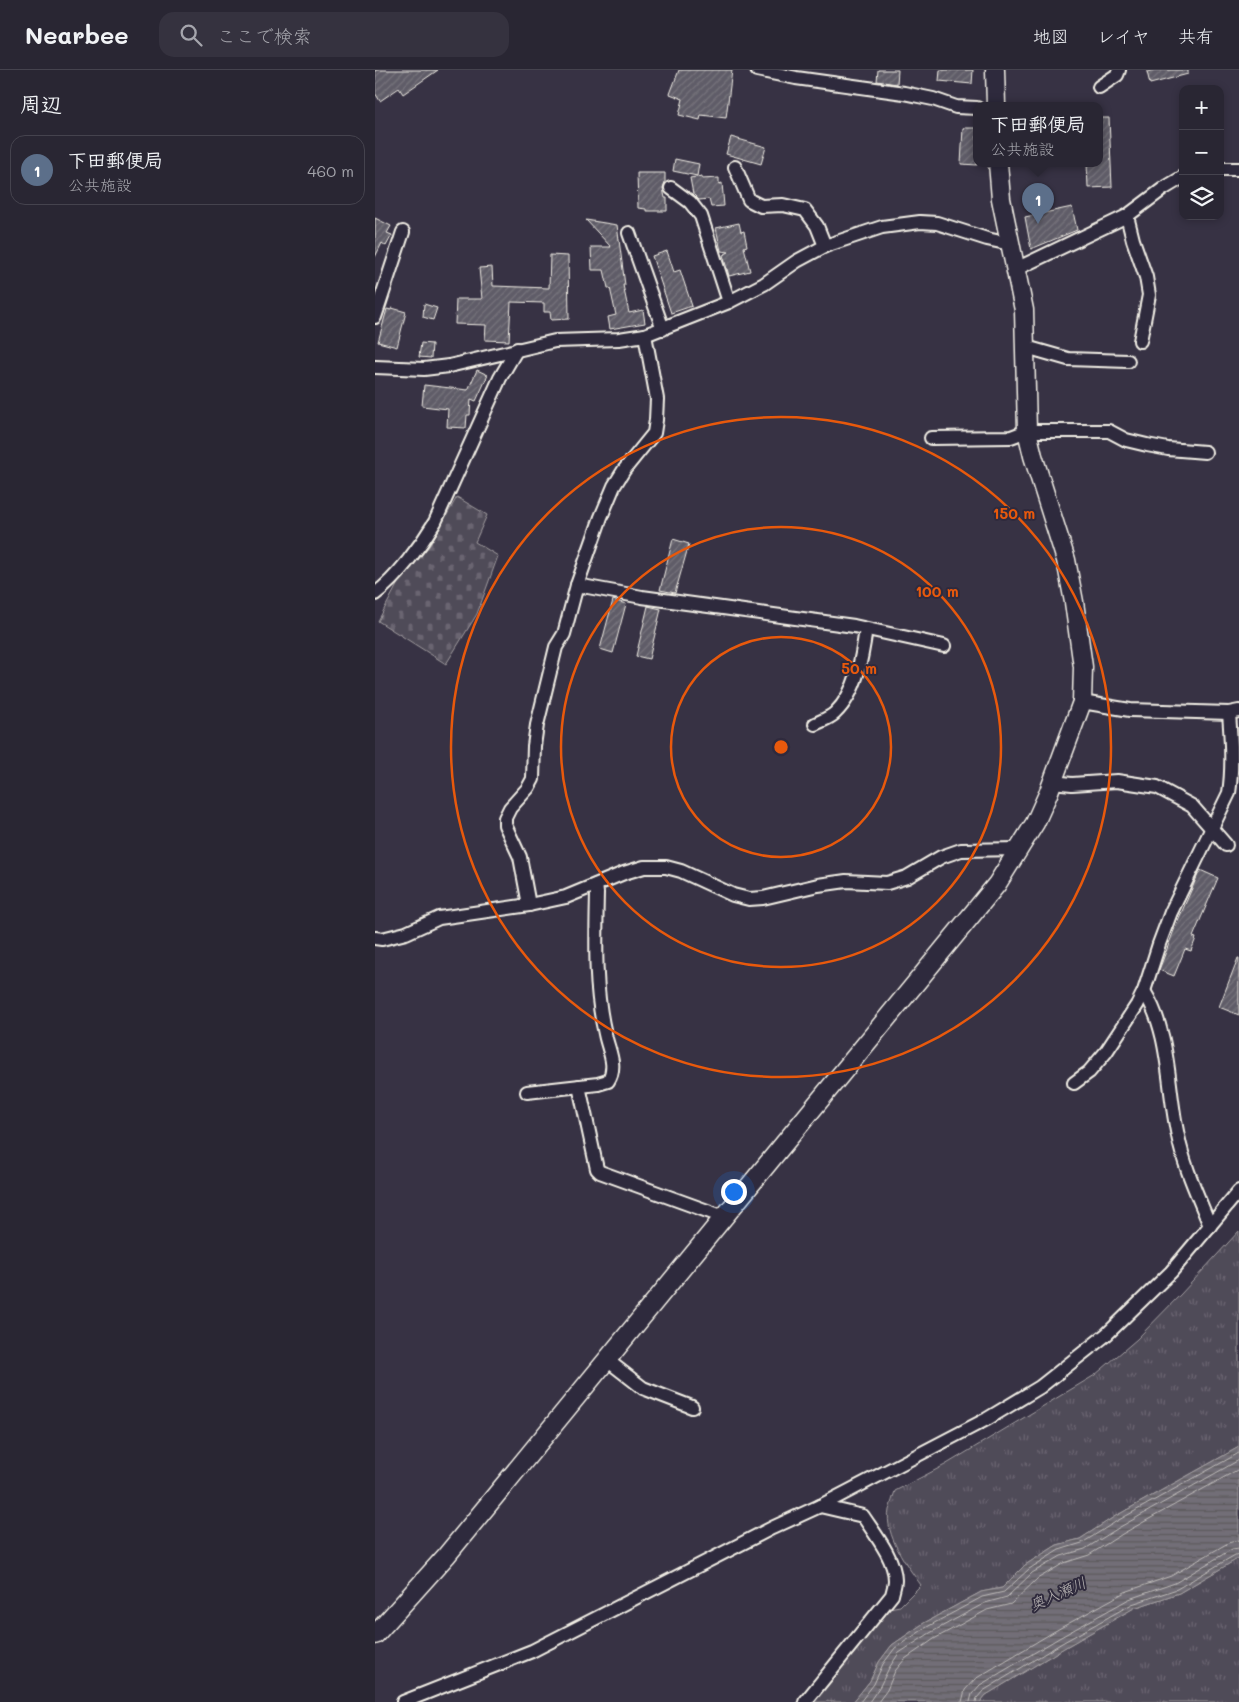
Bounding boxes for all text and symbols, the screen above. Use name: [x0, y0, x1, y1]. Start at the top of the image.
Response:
search box: [159, 12, 509, 57]
text: Nearbee: [25, 19, 129, 50]
icon: search: [177, 21, 205, 49]
text: ここで検索: [217, 23, 312, 48]
text: 地図: [1033, 24, 1069, 48]
text: レイヤ: [1097, 24, 1150, 48]
text: 共有: [1178, 24, 1214, 48]
map controls: [1179, 85, 1224, 220]
button: +: [1179, 85, 1224, 130]
text: 周辺: [20, 90, 62, 117]
popup: [973, 102, 1103, 167]
text: 下田郵便局: [990, 111, 1086, 136]
button: −: [1179, 130, 1224, 175]
text: 公共施設: [990, 138, 1055, 159]
text: 下田郵便局: [68, 147, 163, 172]
text: 1: [33, 160, 41, 181]
text: 460 m: [307, 160, 354, 181]
text: 公共施設: [68, 174, 132, 195]
button: layers: [1179, 175, 1224, 220]
pin: 1: [1022, 183, 1054, 224]
text: 150 m: [993, 503, 1035, 523]
text: 100 m: [915, 581, 959, 601]
text: 50 m: [841, 658, 877, 678]
centre of rings: [772, 738, 790, 756]
your location: [721, 1179, 747, 1205]
water label: 奥入瀬川: [1026, 1572, 1089, 1614]

